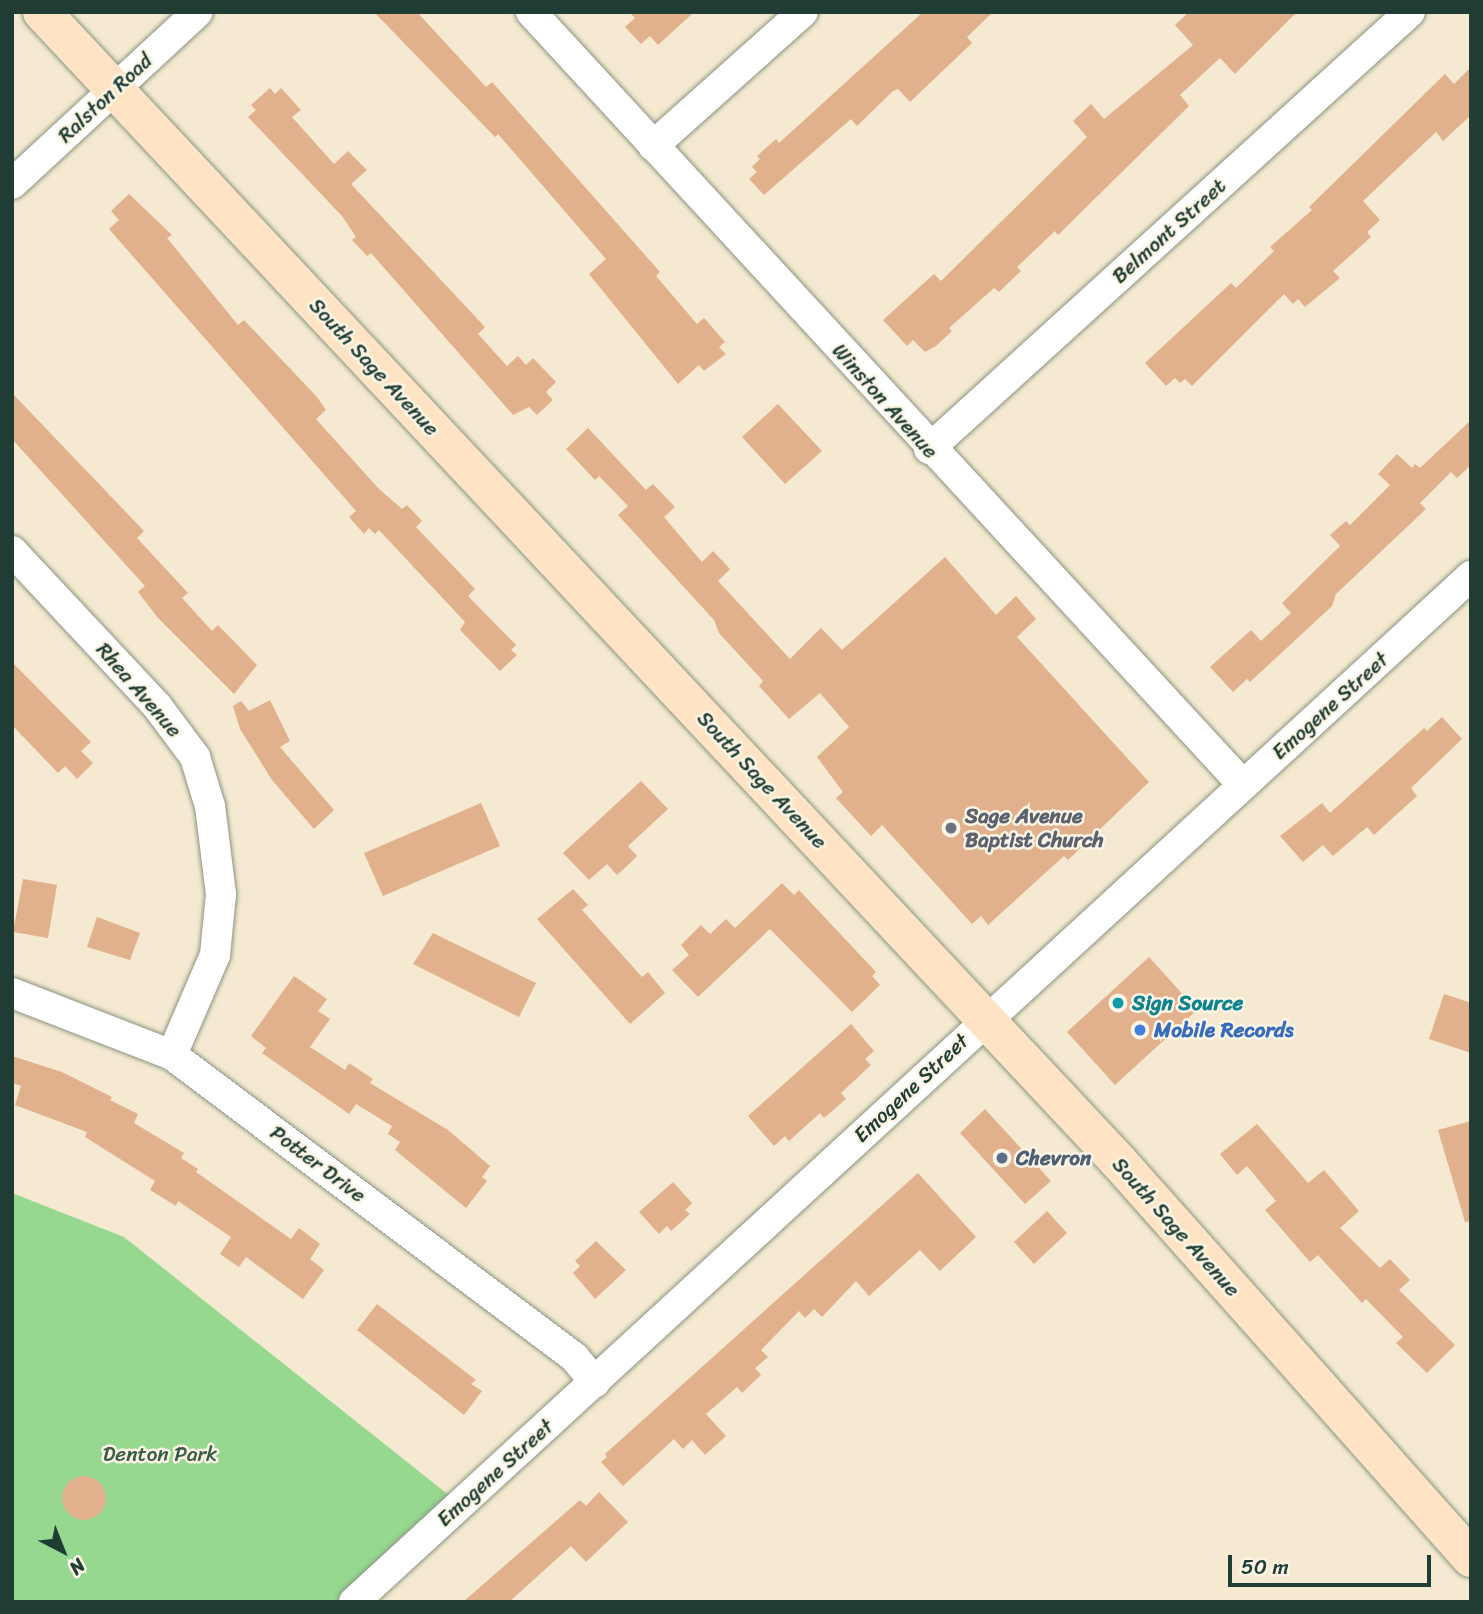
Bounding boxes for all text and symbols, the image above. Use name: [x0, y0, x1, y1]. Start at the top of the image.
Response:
street label: Ralston Road: [53, 48, 157, 148]
street label: Belmont Street: [1107, 173, 1231, 289]
street label: South Sage Avenue: [304, 293, 444, 441]
street label: Winston Avenue: [827, 338, 943, 464]
street label: Rhea Avenue: [91, 637, 187, 743]
street label: Emogene Street: [1267, 647, 1393, 765]
street label: South Sage Avenue: [692, 706, 832, 854]
place label: Sage Avenue Baptist Church: [965, 803, 1104, 853]
marker: Sage Avenue Baptist Church: [943, 820, 959, 836]
place label: Sign Source: [1132, 990, 1243, 1016]
marker: Sign Source: [1110, 995, 1126, 1011]
place label: Mobile Records: [1154, 1017, 1295, 1043]
marker: Mobile Records: [1132, 1022, 1148, 1038]
street label: Emogene Street: [848, 1028, 974, 1148]
street label: Potter Drive: [265, 1120, 371, 1208]
place label: Chevron: [1016, 1145, 1091, 1171]
marker: Chevron: [994, 1150, 1010, 1166]
street label: South Sage Avenue: [1107, 1152, 1245, 1302]
street label: Emogene Street: [432, 1414, 558, 1532]
park label: Denton Park: [103, 1441, 217, 1467]
north arrow: [28, 1516, 98, 1586]
scale bar: [1231, 1540, 1434, 1584]
text: 50 m: [1241, 1548, 1289, 1586]
text: N: [61, 1550, 93, 1584]

